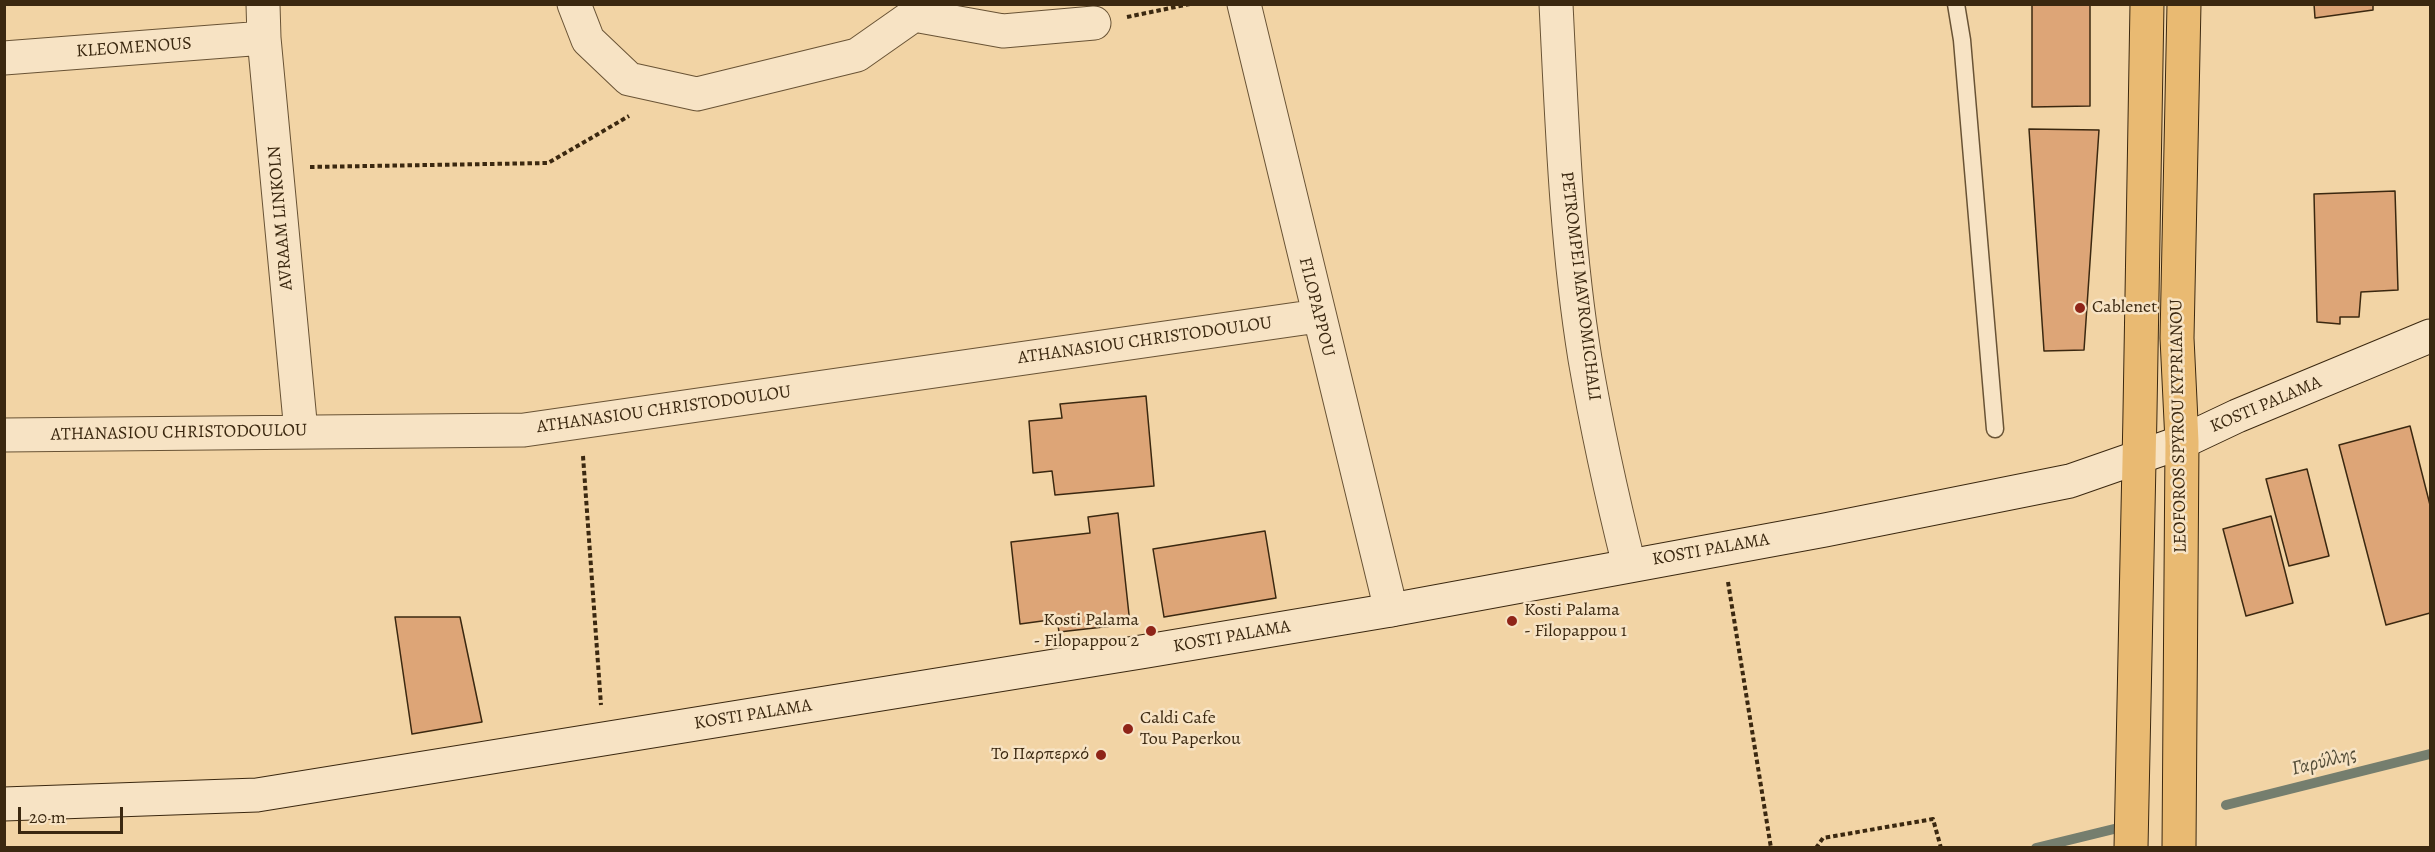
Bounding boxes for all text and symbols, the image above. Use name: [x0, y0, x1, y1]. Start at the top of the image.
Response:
street label: KLEOMENOUS: [75, 33, 193, 63]
street label: AVRAAM LINKOLN: [264, 145, 298, 291]
street label: PETROMPEI MAVROMICHALI: [1555, 170, 1605, 402]
street label: FILOPAPPOU: [1293, 255, 1339, 359]
place label: Cablenet: [2092, 297, 2157, 319]
street label: LEOFOROS SPYROU KYPRIANOU: [2166, 299, 2192, 553]
marker: Cablenet: [2073, 301, 2087, 315]
street label: ATHANASIOU CHRISTODOULOU: [1016, 312, 1274, 370]
street label: KOSTI PALAMA: [2207, 372, 2325, 438]
street label: ATHANASIOU CHRISTODOULOU: [535, 381, 793, 439]
street label: ATHANASIOU CHRISTODOULOU: [51, 420, 307, 446]
street label: KOSTI PALAMA: [1651, 529, 1771, 571]
place label: Kosti Palama - Filopappou 1: [1524, 600, 1627, 642]
place label: Kosti Palama - Filopappou 2: [1034, 610, 1139, 652]
marker: Kosti Palama - Filopappou 1: [1505, 614, 1519, 628]
street label: KOSTI PALAMA: [1172, 616, 1292, 658]
marker: Kosti Palama - Filopappou 2: [1144, 624, 1158, 638]
street label: KOSTI PALAMA: [693, 695, 813, 735]
place label: Caldi Cafe Tou Paperkou: [1140, 708, 1241, 750]
marker: Caldi Cafe Tou Paperkou: [1121, 722, 1135, 736]
water label: Γαρύλλης: [2289, 742, 2359, 782]
place label: Το Παρπερκό: [991, 744, 1089, 766]
marker: Το Παρπερκό: [1094, 748, 1108, 762]
scale bar: [21, 795, 126, 833]
text: 20 m: [29, 805, 66, 829]

